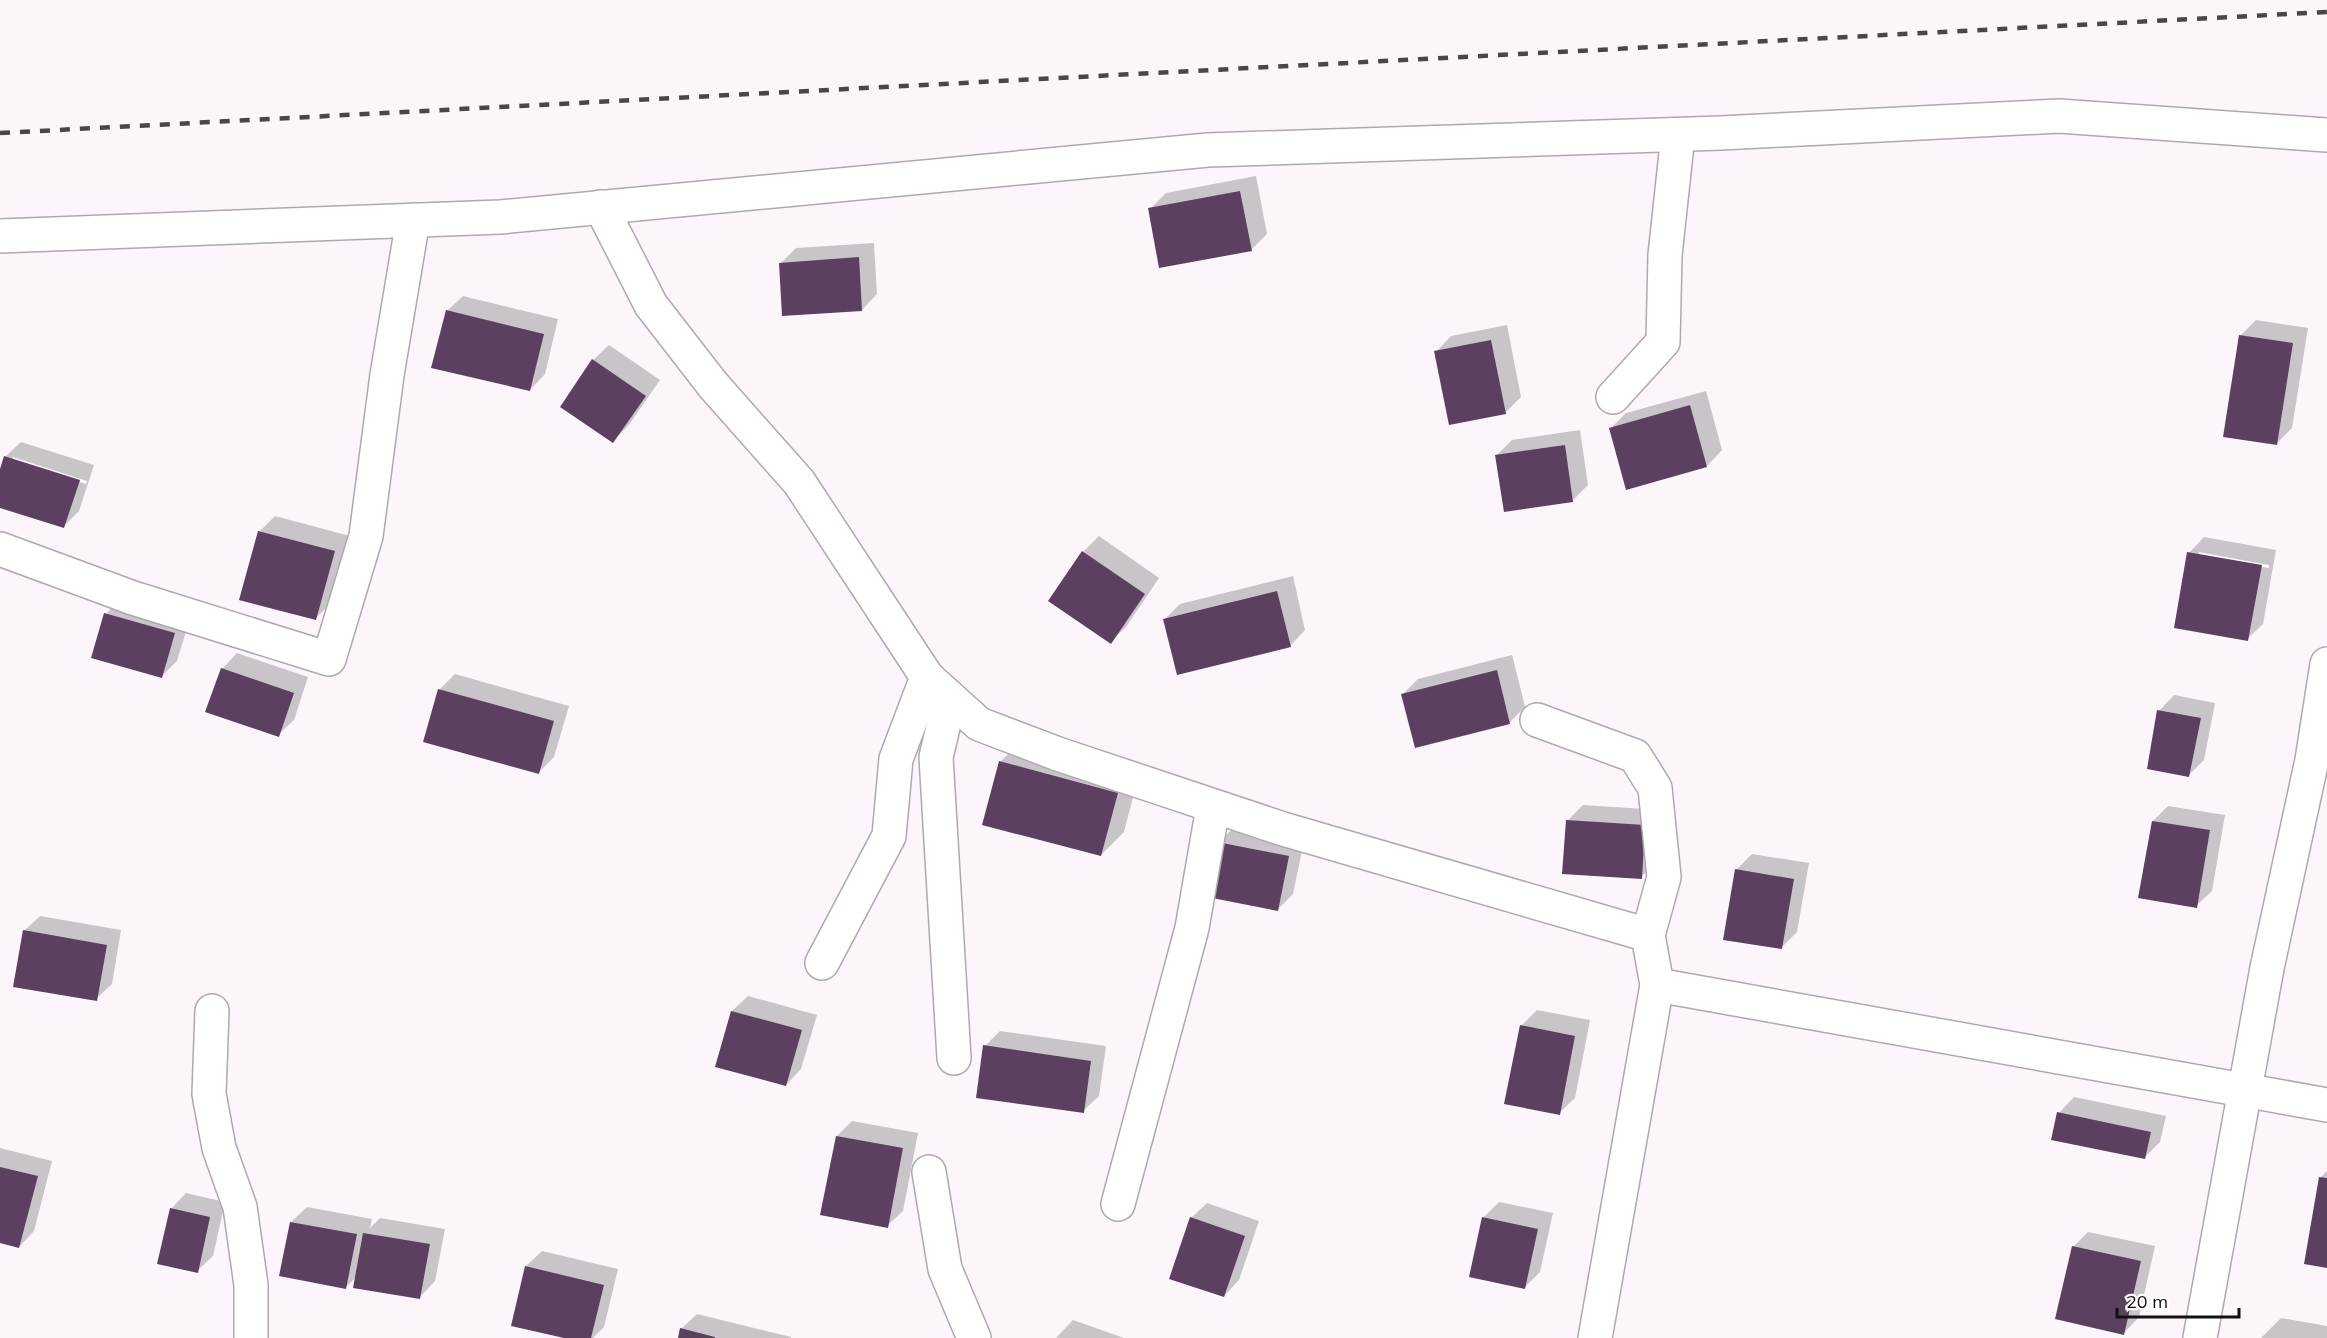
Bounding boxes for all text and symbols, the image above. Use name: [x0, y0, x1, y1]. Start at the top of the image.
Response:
scale bar: [2117, 1281, 2238, 1319]
text: 20 m: [2126, 1290, 2168, 1313]

